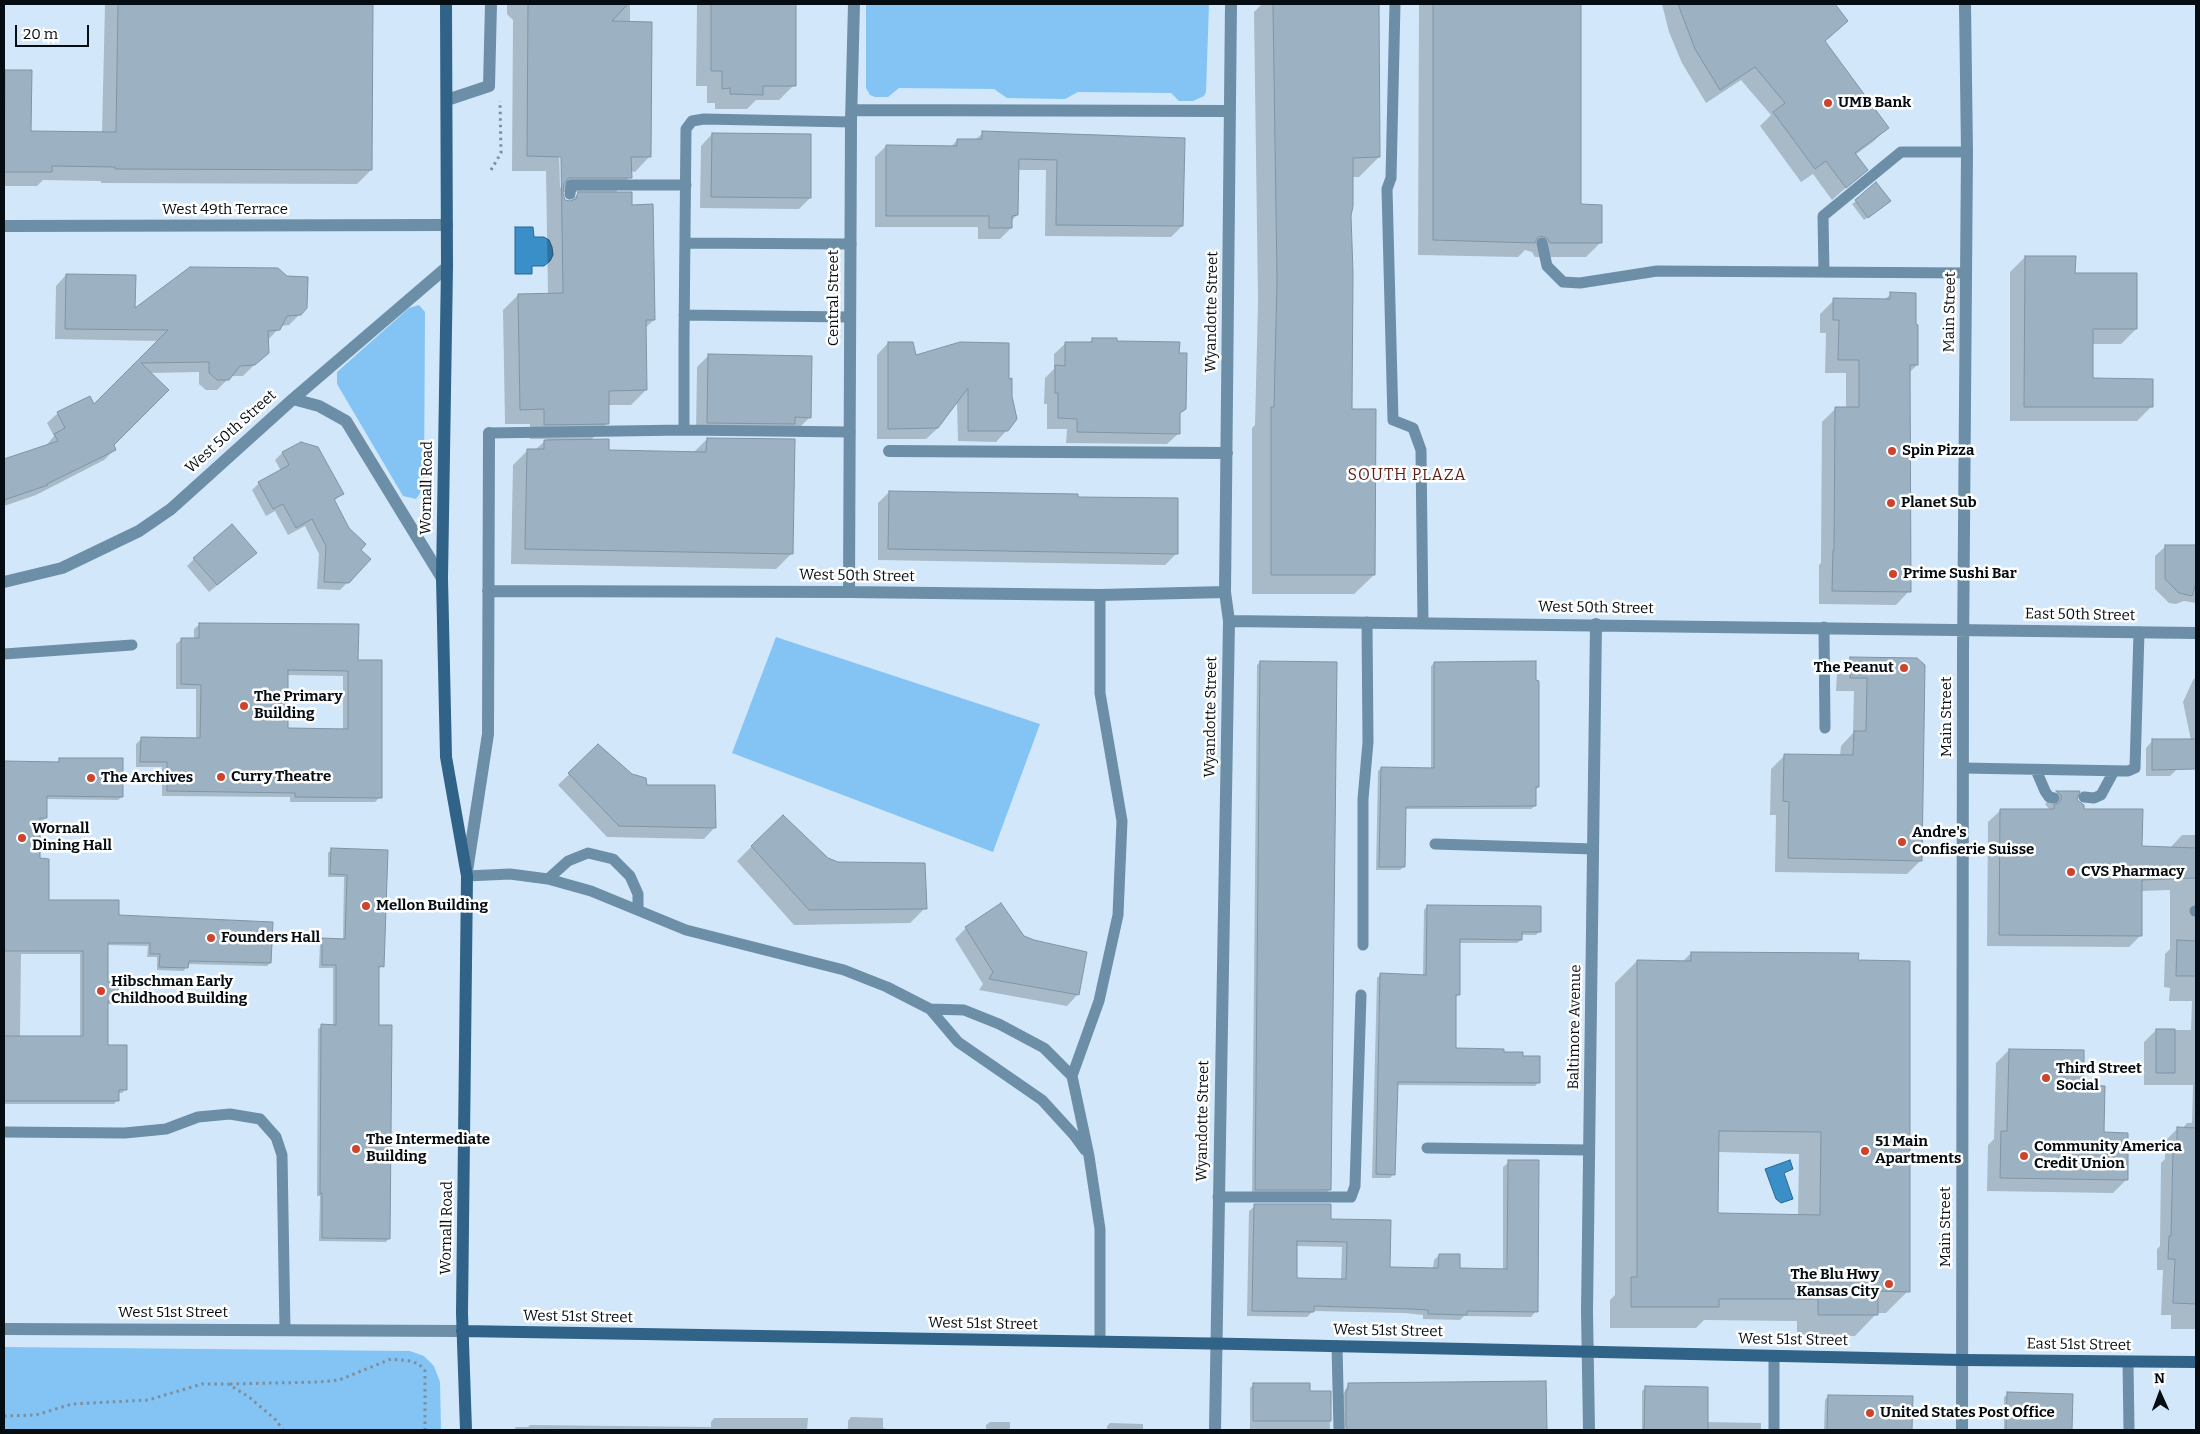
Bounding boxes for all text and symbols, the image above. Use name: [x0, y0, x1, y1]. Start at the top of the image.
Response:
scale bar: [18, 15, 91, 47]
text: 20 m: [23, 25, 58, 43]
place label: UMB Bank: [1838, 94, 1911, 112]
marker: UMB Bank: [1822, 97, 1834, 109]
street label: West 49th Terrace: [162, 201, 288, 219]
street label: Central Street: [825, 250, 843, 346]
street label: Wyandotte Street: [1202, 251, 1222, 373]
street label: Main Street: [1940, 272, 1960, 352]
street label: West 50th Street: [182, 387, 280, 477]
street label: Wornall Road: [417, 441, 437, 535]
place label: Spin Pizza: [1902, 442, 1974, 460]
marker: Spin Pizza: [1886, 445, 1898, 457]
district label: SOUTH PLAZA: [1346, 466, 1468, 486]
place label: Planet Sub: [1901, 494, 1977, 512]
marker: Planet Sub: [1885, 497, 1897, 509]
place label: Prime Sushi Bar: [1903, 565, 2017, 583]
street label: West 50th Street: [799, 566, 915, 586]
marker: Prime Sushi Bar: [1887, 568, 1899, 580]
street label: West 50th Street: [1538, 598, 1654, 618]
street label: East 50th Street: [2025, 605, 2135, 625]
street label: Wyandotte Street: [1201, 656, 1221, 778]
place label: The Peanut: [1814, 659, 1894, 677]
marker: The Peanut: [1898, 662, 1910, 674]
street label: Main Street: [1938, 677, 1956, 757]
place label: The Primary Building: [254, 688, 343, 723]
marker: The Primary Building: [238, 700, 250, 712]
place label: Curry Theatre: [231, 768, 331, 786]
place label: The Archives: [101, 769, 193, 787]
marker: Curry Theatre: [215, 771, 227, 783]
marker: The Archives: [85, 772, 97, 784]
place label: Wornall Dining Hall: [32, 820, 112, 855]
place label: Andre's Confiserie Suisse: [1912, 824, 2034, 859]
marker: Wornall Dining Hall: [16, 832, 28, 844]
marker: Andre's Confiserie Suisse: [1896, 836, 1908, 848]
place label: CVS Pharmacy: [2081, 863, 2185, 881]
marker: CVS Pharmacy: [2065, 866, 2077, 878]
place label: Mellon Building: [376, 897, 488, 915]
marker: Mellon Building: [360, 900, 372, 912]
place label: Founders Hall: [221, 929, 320, 947]
marker: Founders Hall: [205, 932, 217, 944]
street label: Baltimore Avenue: [1565, 964, 1585, 1090]
place label: Hibschman Early Childhood Building: [111, 973, 247, 1008]
marker: Hibschman Early Childhood Building: [95, 985, 107, 997]
street label: Wyandotte Street: [1193, 1060, 1213, 1182]
place label: Third Street Social: [2056, 1060, 2142, 1095]
marker: Third Street Social: [2040, 1072, 2052, 1084]
place label: The Intermediate Building: [366, 1131, 490, 1166]
place label: 51 Main Apartments: [1875, 1133, 1961, 1168]
place label: Community America Credit Union: [2034, 1138, 2182, 1173]
marker: The Intermediate Building: [350, 1143, 362, 1155]
marker: 51 Main Apartments: [1859, 1145, 1871, 1157]
marker: Community America Credit Union: [2018, 1150, 2030, 1162]
street label: Wornall Road: [437, 1181, 457, 1275]
street label: Main Street: [1937, 1187, 1955, 1267]
place label: The Blu Hwy Kansas City: [1790, 1266, 1879, 1301]
marker: The Blu Hwy Kansas City: [1883, 1278, 1895, 1290]
street label: West 51st Street: [118, 1304, 228, 1322]
street label: West 51st Street: [523, 1307, 633, 1327]
street label: West 51st Street: [928, 1314, 1038, 1334]
street label: West 51st Street: [1333, 1321, 1443, 1341]
street label: West 51st Street: [1738, 1330, 1848, 1350]
street label: East 51st Street: [2026, 1335, 2132, 1355]
north arrow: [2135, 1369, 2185, 1419]
text: N: [2154, 1370, 2165, 1387]
place label: United States Post Office: [1880, 1404, 2055, 1422]
marker: United States Post Office: [1864, 1407, 1876, 1419]

